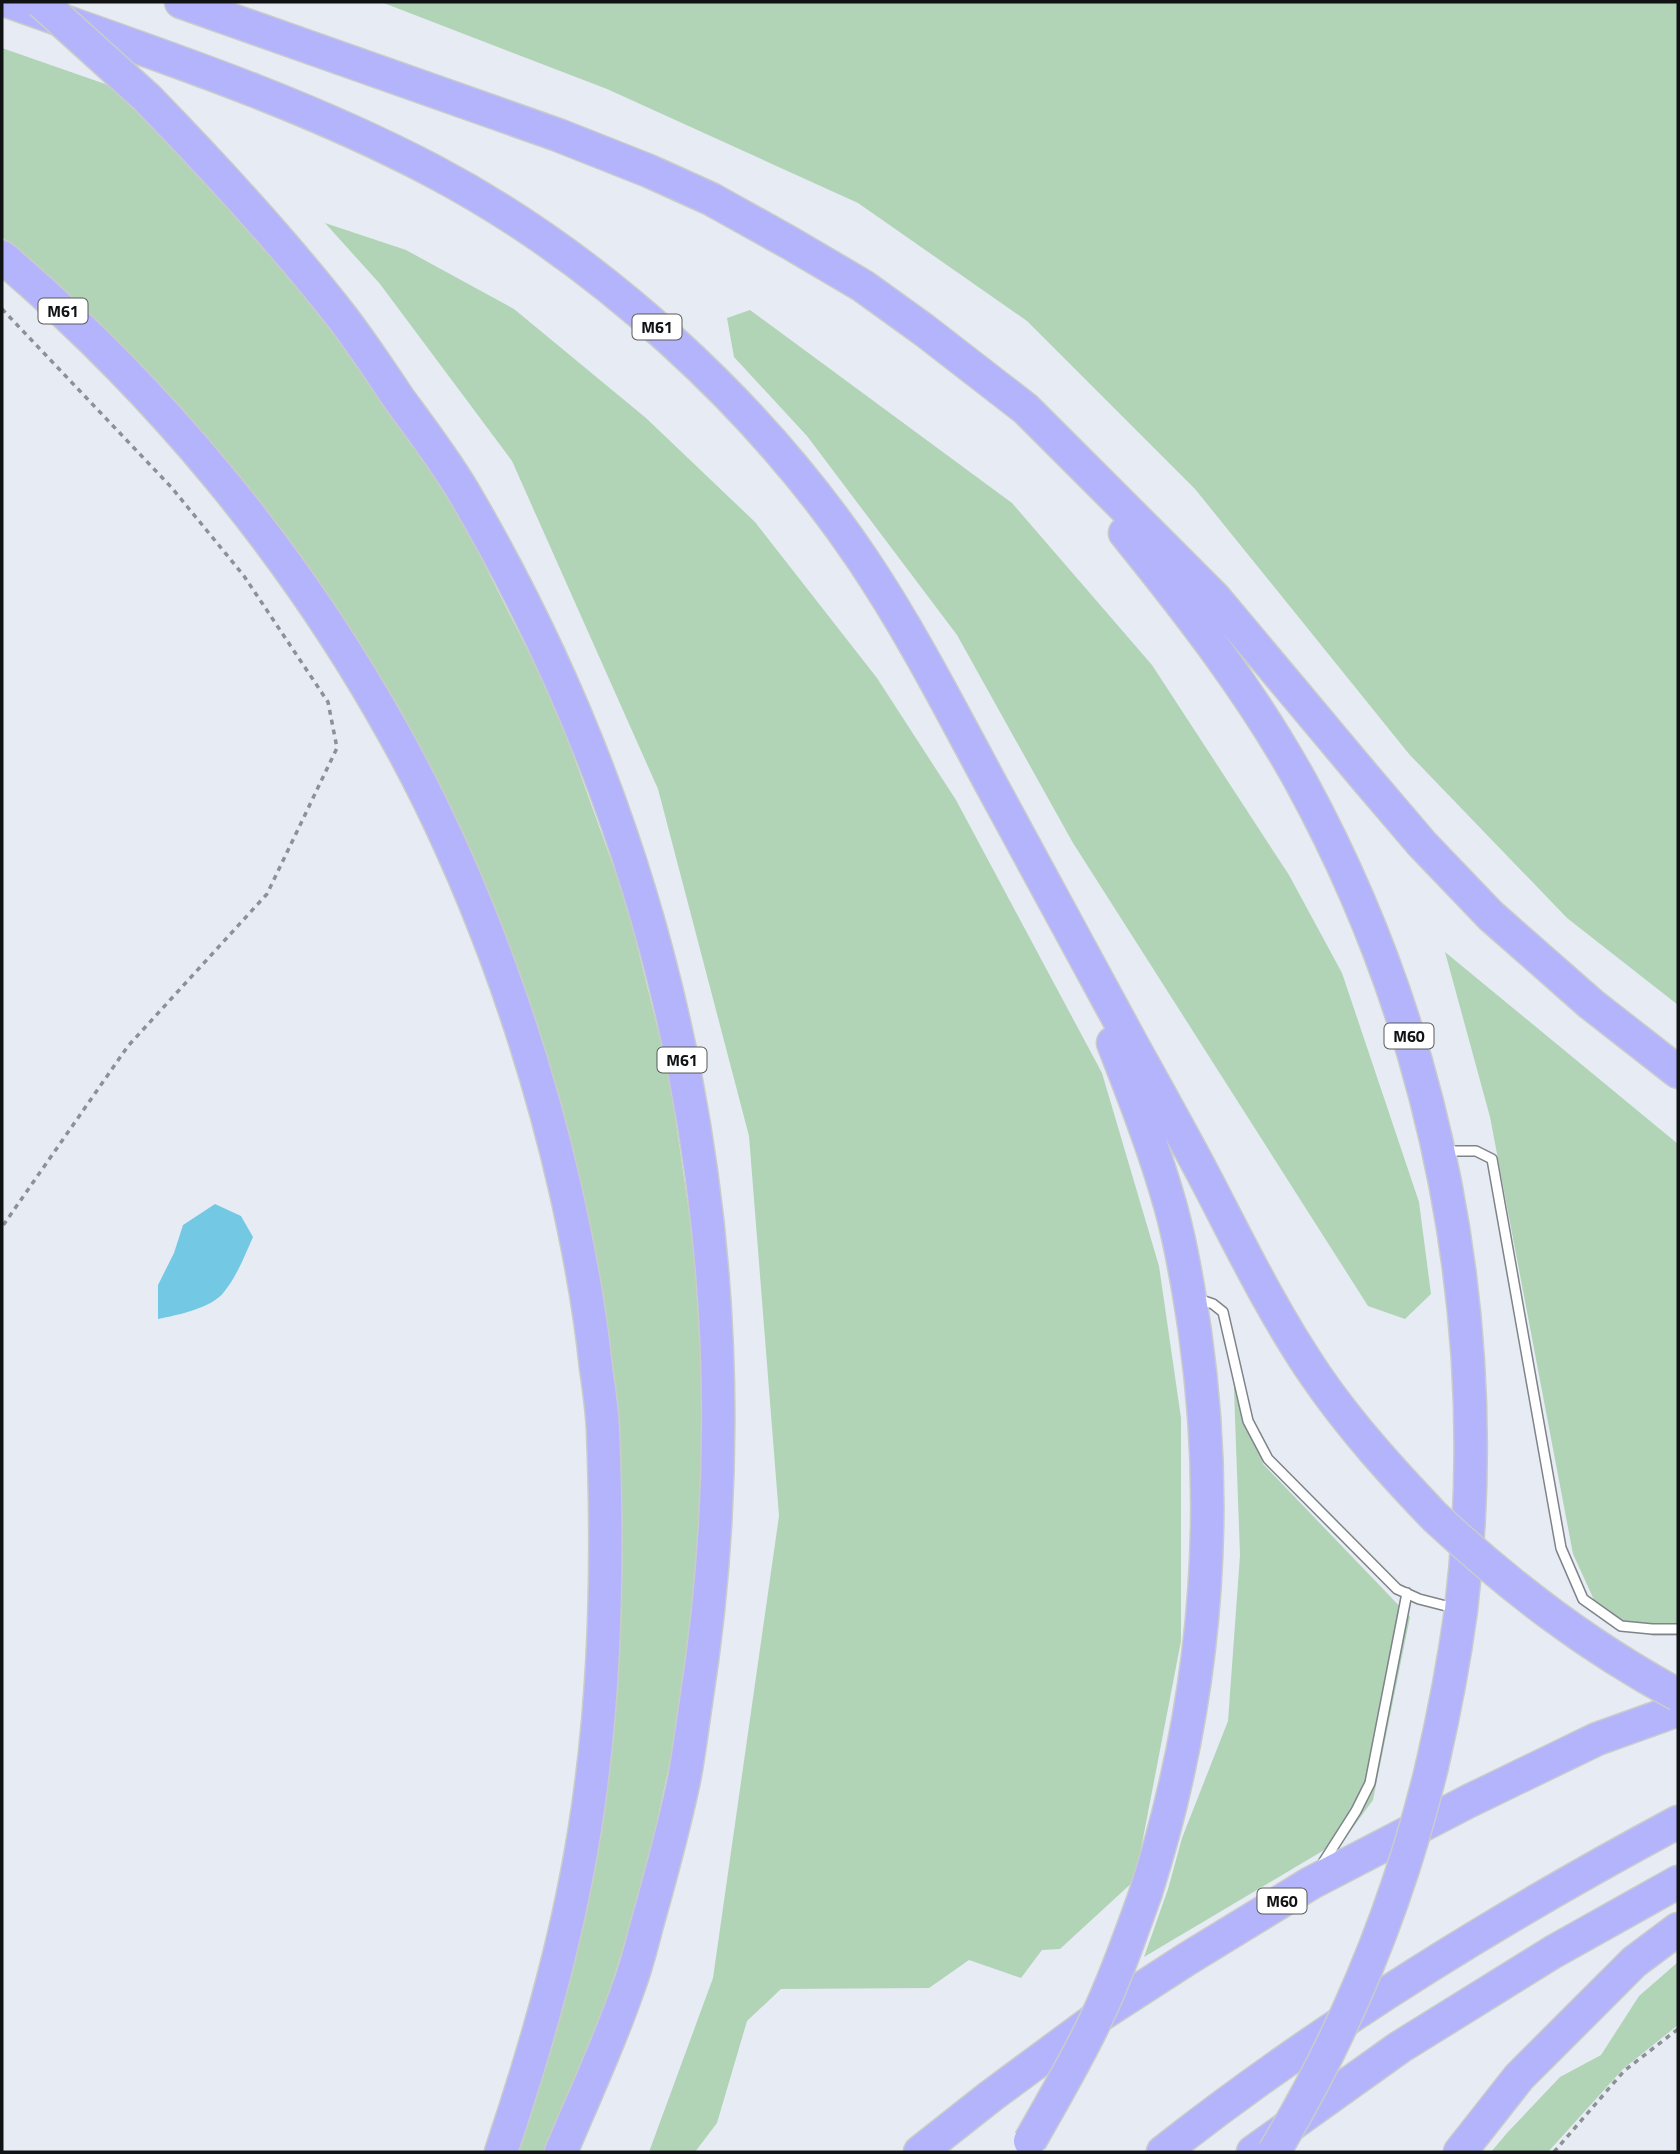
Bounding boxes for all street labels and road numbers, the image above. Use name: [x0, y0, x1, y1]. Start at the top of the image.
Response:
road number: M61: [38, 298, 88, 324]
road number: M61: [632, 314, 682, 340]
road number: M60: [1384, 1024, 1434, 1048]
road number: M61: [658, 1048, 706, 1072]
road number: M60: [1258, 1888, 1306, 1913]

